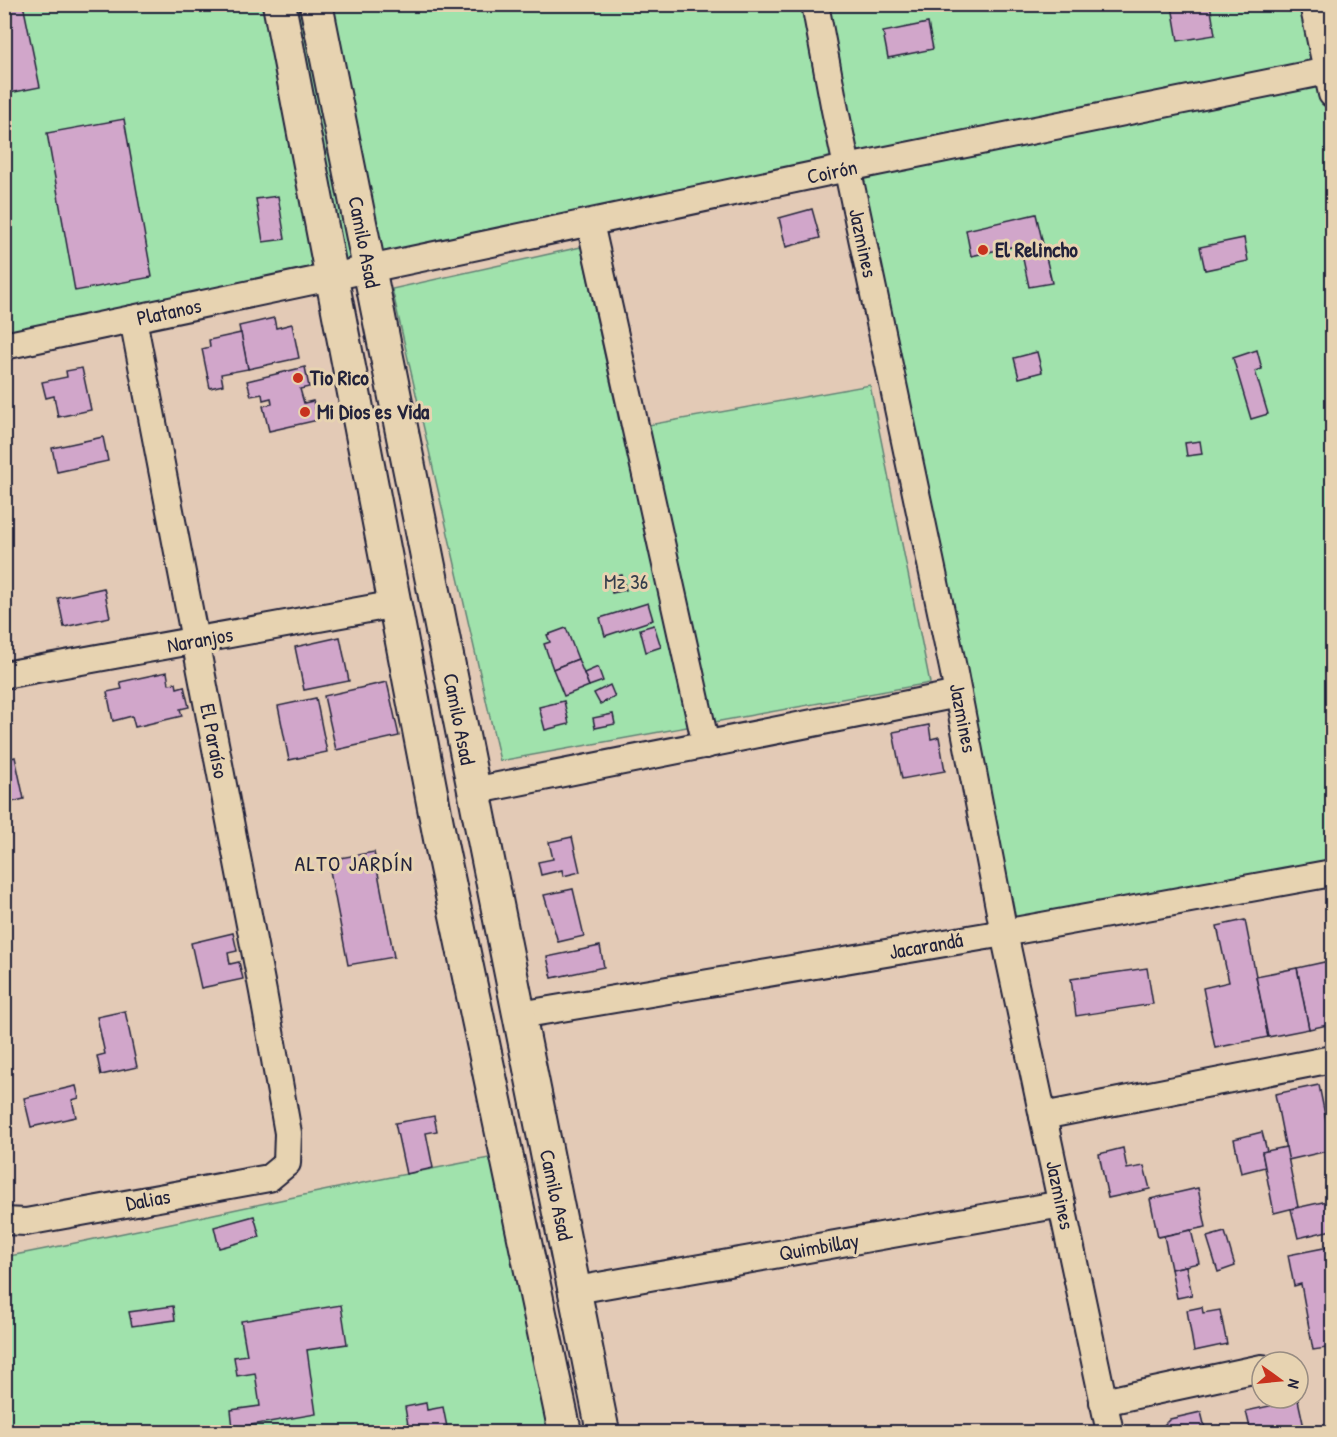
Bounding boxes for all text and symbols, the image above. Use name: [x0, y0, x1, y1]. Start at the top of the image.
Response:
street label: Coirón: [804, 152, 860, 191]
street label: Camilo Asad: [341, 194, 388, 290]
street label: Jazmines: [842, 206, 885, 280]
place label: El Relincho: [995, 235, 1078, 264]
marker: El Relincho: [976, 243, 990, 257]
street label: Platanos: [134, 291, 204, 332]
place label: Tio Rico: [309, 363, 369, 392]
marker: Tio Rico: [291, 371, 305, 385]
place label: Mi Dios es Vida: [317, 397, 430, 426]
marker: Mi Dios es Vida: [298, 405, 312, 419]
park label: Mz 36: [604, 567, 648, 596]
street label: Naranjos: [165, 619, 235, 660]
street label: Camilo Asad: [436, 671, 483, 767]
street label: Jazmines: [943, 681, 984, 755]
street label: El Paraíso: [193, 701, 236, 781]
district label: ALTO JARDÍN: [294, 848, 414, 878]
street label: Jacarandá: [887, 925, 965, 966]
street label: Camilo Asad: [533, 1147, 580, 1243]
street label: Jazmines: [1039, 1158, 1082, 1232]
street label: Dalias: [123, 1181, 173, 1218]
street label: Quimbillay: [777, 1225, 861, 1268]
north arrow: [1250, 1350, 1310, 1410]
text: N: [1283, 1377, 1306, 1391]

